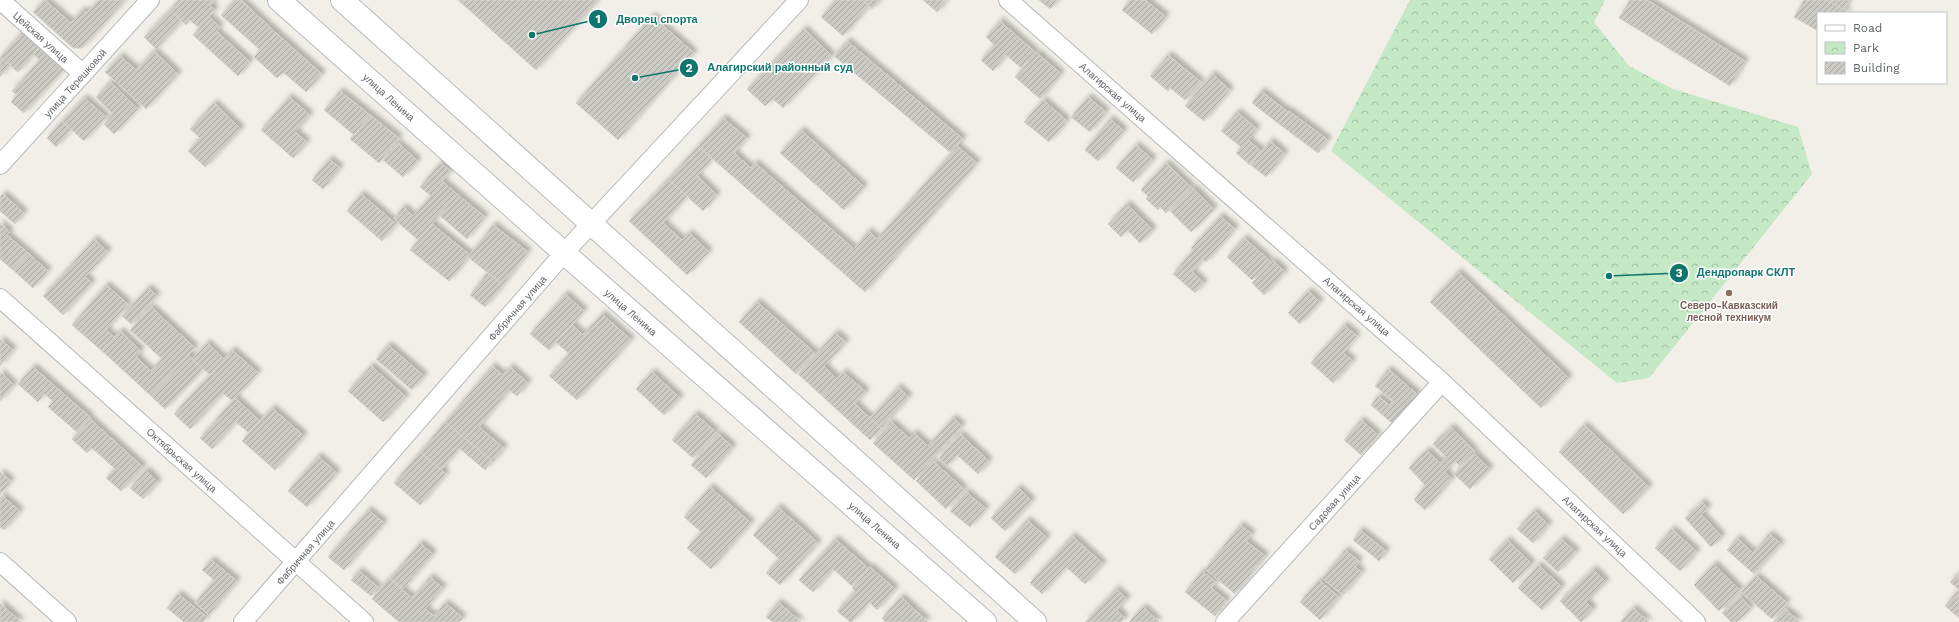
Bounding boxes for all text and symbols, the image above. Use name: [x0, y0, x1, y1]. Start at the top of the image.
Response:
callout: Дворец спорта: [588, 8, 705, 31]
street label: Цейская улица: [11, 10, 71, 65]
text: 1: [595, 12, 601, 26]
legend: [1817, 12, 1947, 84]
text: Дворец спорта: [616, 13, 699, 26]
text: Road: [1853, 21, 1882, 35]
text: Park: [1853, 41, 1879, 55]
street label: улица Терешковой: [42, 47, 109, 120]
callout: Алагирский районный суд: [679, 56, 860, 79]
text: 2: [685, 61, 693, 75]
text: Алагирский районный суд: [707, 61, 853, 74]
street label: Алагирская улица: [1077, 61, 1148, 124]
text: Building: [1853, 61, 1900, 75]
street label: улица Ленина: [361, 71, 417, 124]
callout: Дендропарк СКЛТ: [1669, 261, 1803, 284]
text: 3: [1675, 266, 1683, 280]
text: Дендропарк СКЛТ: [1697, 266, 1795, 279]
street label: Фабричная улица: [486, 273, 549, 343]
street label: Алагирская улица: [1321, 275, 1392, 338]
street label: улица Ленина: [602, 287, 659, 338]
marker: Северо-Кавказский лесной техникум: [1724, 288, 1734, 298]
place label: Северо-Кавказский лесной техникум: [1680, 300, 1778, 323]
street label: Октябрьская улица: [144, 426, 219, 495]
street label: Садовая улица: [1306, 472, 1363, 533]
street label: Алагирская улица: [1560, 494, 1630, 559]
street label: улица Ленина: [846, 500, 903, 551]
street label: Фабричная улица: [274, 517, 337, 587]

